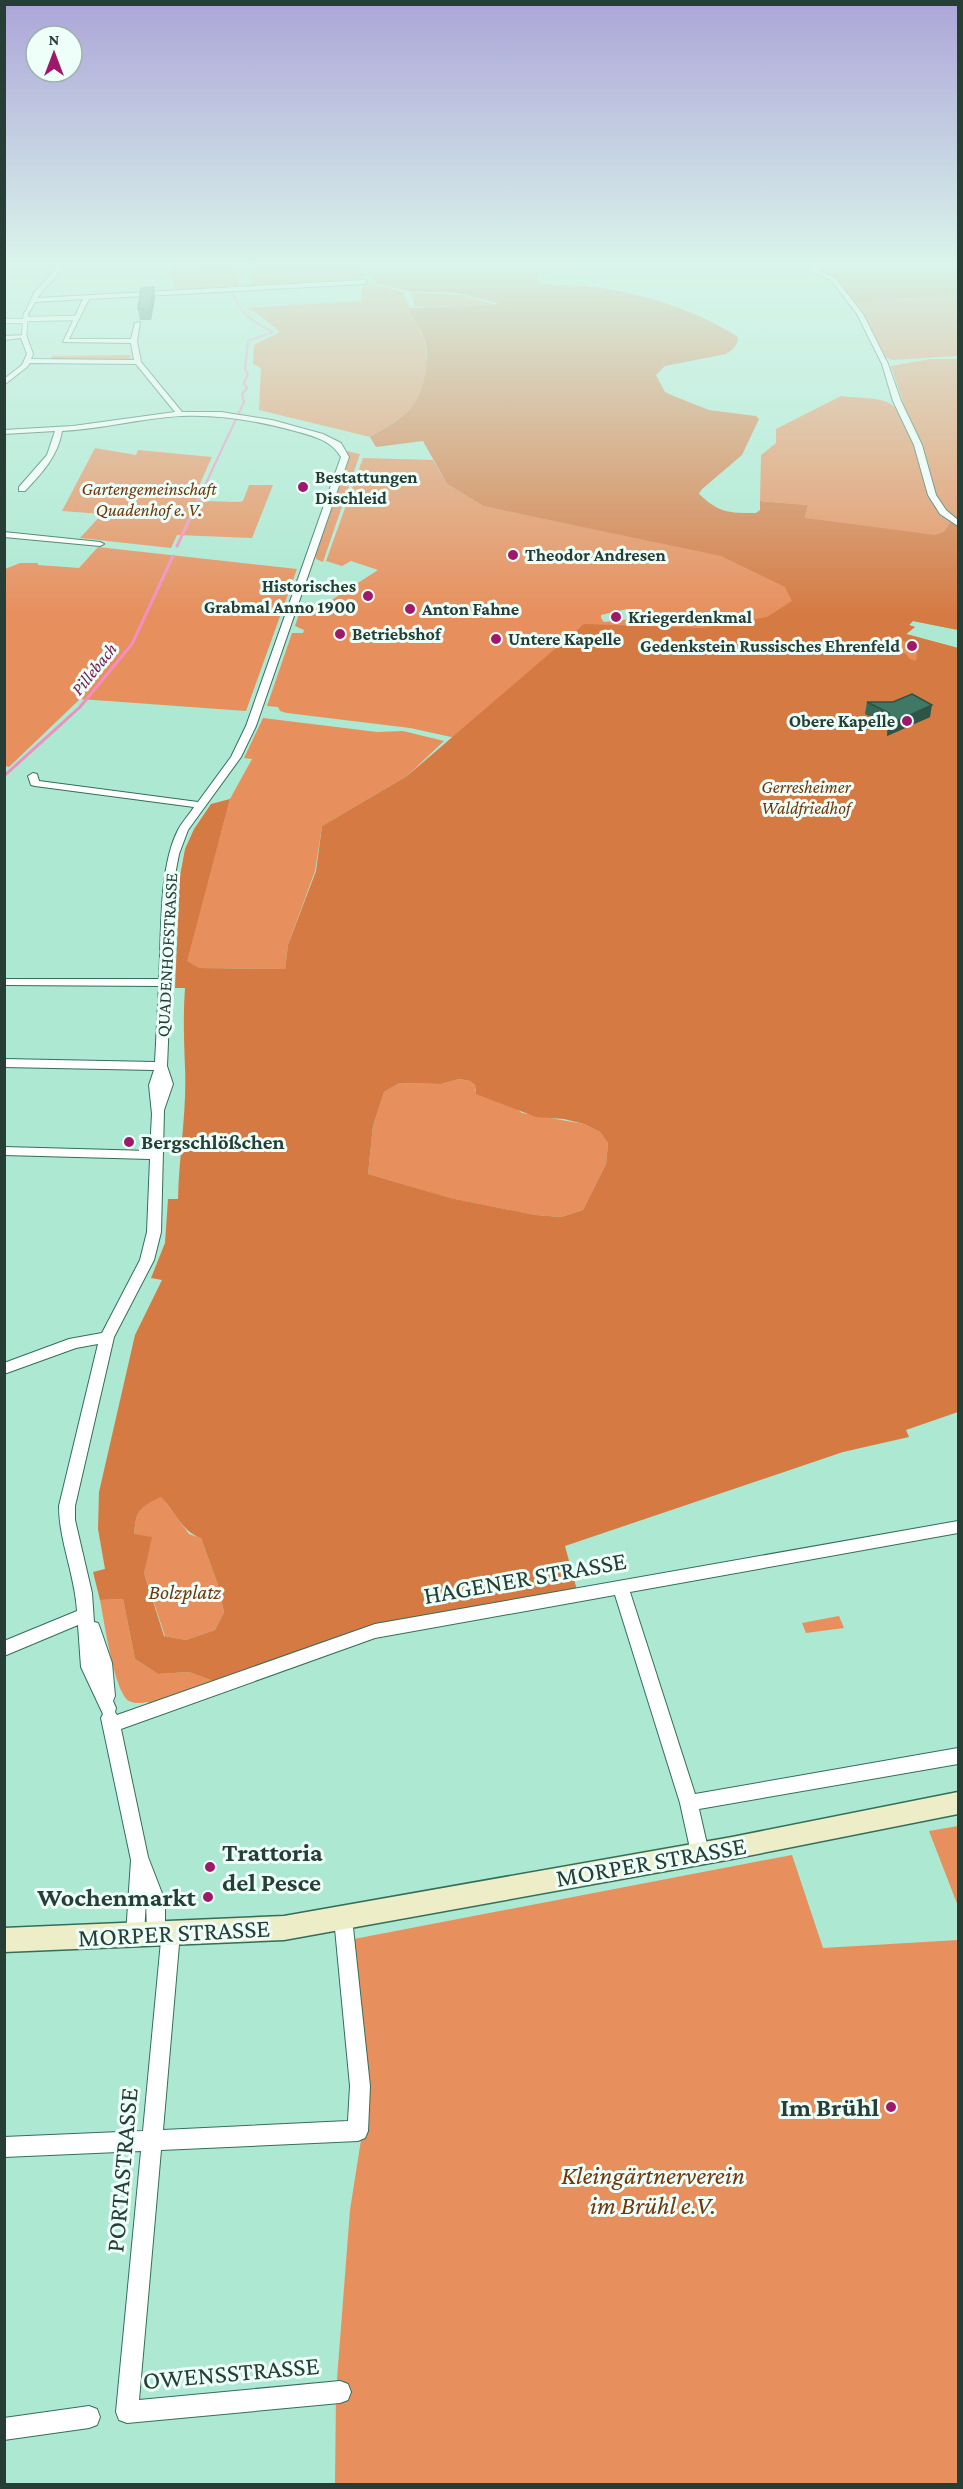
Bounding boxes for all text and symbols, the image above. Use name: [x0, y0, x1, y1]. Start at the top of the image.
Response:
north arrow: [24, 24, 84, 84]
text: N: [49, 31, 60, 48]
place label: Bestattungen Dischleid: [315, 467, 418, 508]
park label: Gartengemeinschaft Quadenhof e. V.: [82, 479, 217, 520]
marker: Bestattungen Dischleid: [296, 480, 310, 494]
place label: Theodor Andresen: [525, 545, 666, 565]
marker: Theodor Andresen: [506, 548, 520, 562]
place label: Historisches Grabmal Anno 1900: [204, 576, 356, 617]
marker: Historisches Grabmal Anno 1900: [361, 589, 375, 603]
place label: Anton Fahne: [421, 599, 519, 619]
marker: Anton Fahne: [403, 602, 417, 616]
place label: Kriegerdenkmal: [628, 607, 752, 627]
marker: Kriegerdenkmal: [609, 610, 623, 624]
place label: Betriebshof: [352, 624, 442, 644]
marker: Betriebshof: [333, 627, 347, 641]
place label: Untere Kapelle: [508, 629, 621, 649]
marker: Untere Kapelle: [489, 632, 503, 646]
place label: Gedenkstein Russisches Ehrenfeld: [640, 636, 900, 656]
water label: Pillebach: [67, 639, 121, 699]
marker: Gedenkstein Russisches Ehrenfeld: [905, 639, 919, 653]
place label: Obere Kapelle: [789, 711, 895, 731]
marker: Obere Kapelle: [900, 714, 914, 728]
park label: Gerresheimer Waldfriedhof: [761, 777, 853, 818]
street label: QUADENHOFSTRASSE: [153, 872, 181, 1038]
place label: Bergschlößchen: [141, 1130, 285, 1154]
marker: Bergschlößchen: [122, 1135, 136, 1149]
street label: HAGENER STRASSE: [421, 1546, 629, 1610]
park label: Bolzplatz: [149, 1580, 222, 1604]
street label: MORPER STRASSE: [554, 1831, 748, 1893]
place label: Trattoria del Pesce: [222, 1838, 323, 1897]
marker: Trattoria del Pesce: [203, 1860, 217, 1874]
place label: Wochenmarkt: [36, 1883, 197, 1912]
marker: Wochenmarkt: [201, 1890, 215, 1904]
street label: MORPER STRASSE: [77, 1913, 271, 1953]
street label: PORTASTRASSE: [100, 2086, 144, 2254]
place label: Im Brühl: [780, 2093, 879, 2122]
marker: Im Brühl: [884, 2100, 898, 2114]
park label: Kleingärtnerverein im Brühl e.V.: [561, 2161, 745, 2220]
street label: OWENSSTRASSE: [141, 2351, 321, 2395]

